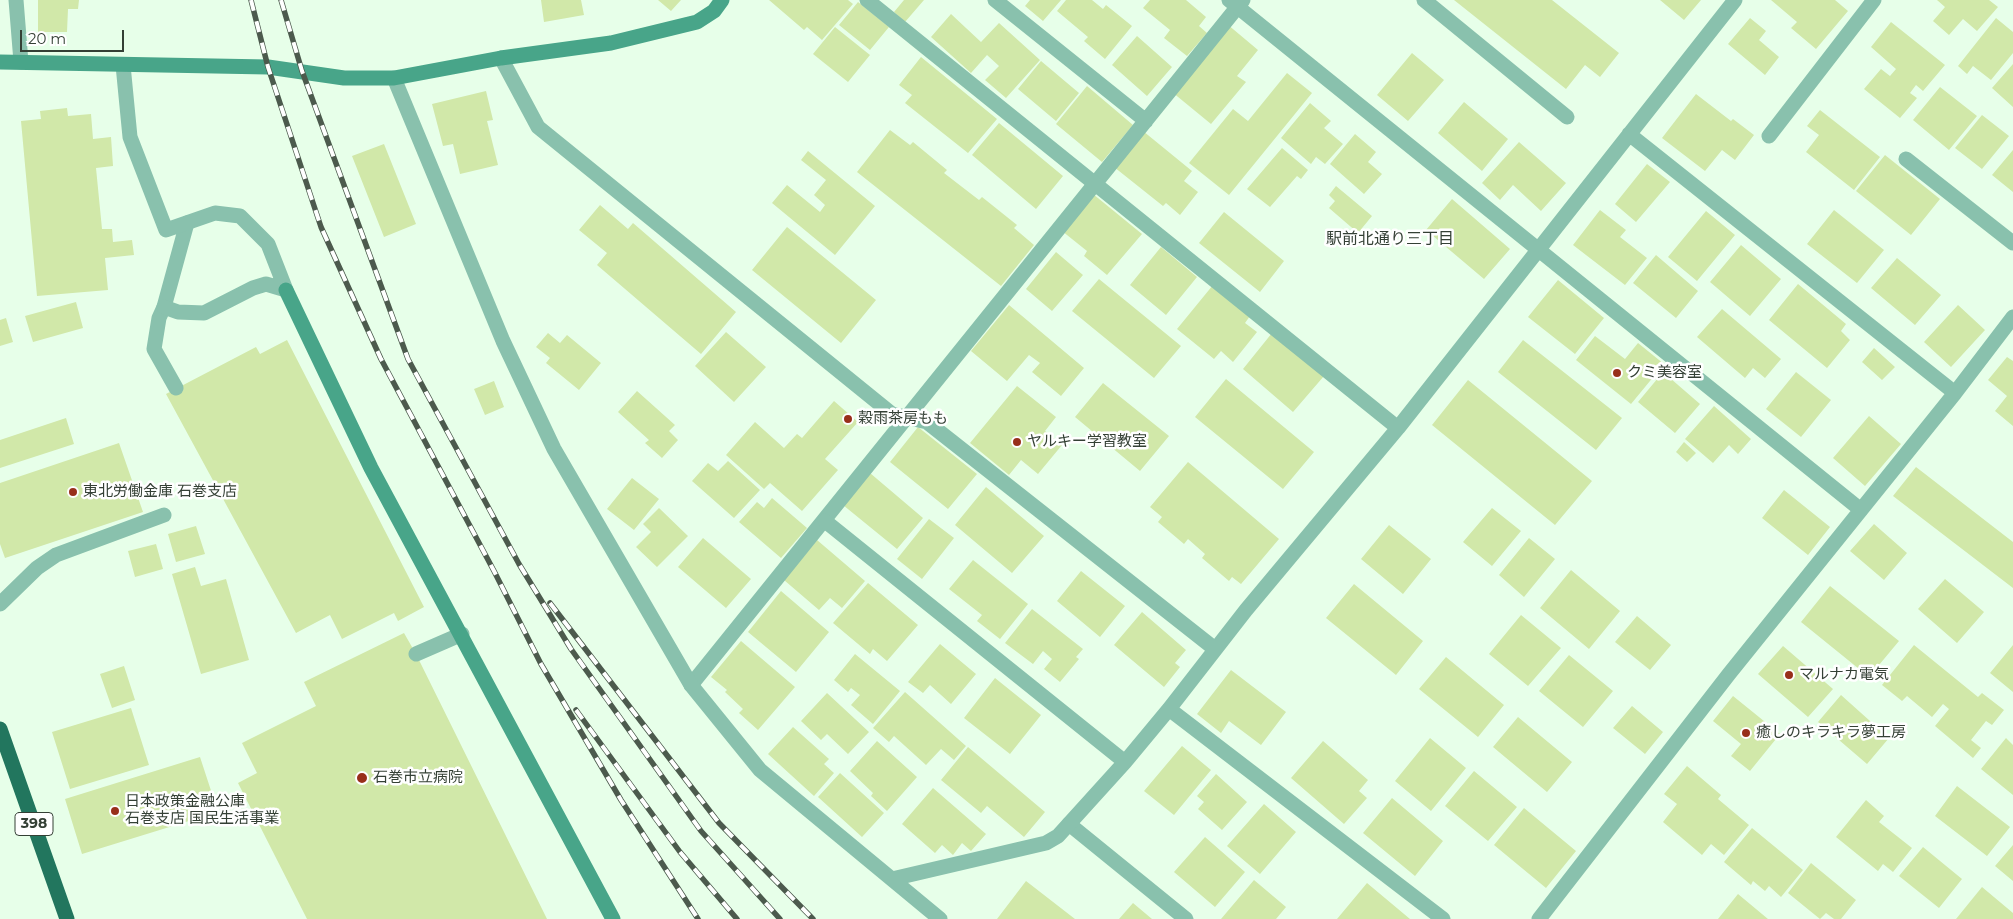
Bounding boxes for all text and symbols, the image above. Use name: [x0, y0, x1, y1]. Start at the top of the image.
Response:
scale bar: [22, 20, 126, 52]
text: 20 m: [28, 29, 66, 48]
district label: 駅前北通り三丁目: [1326, 229, 1454, 249]
place label: クミ美容室: [1627, 364, 1702, 382]
marker: クミ美容室: [1611, 367, 1623, 379]
place label: 穀雨茶房もも: [858, 410, 948, 428]
marker: 穀雨茶房もも: [842, 413, 854, 425]
place label: ヤルキー学習教室: [1027, 433, 1147, 451]
marker: ヤルキー学習教室: [1011, 436, 1023, 448]
place label: 東北労働金庫 石巻支店: [83, 483, 237, 501]
marker: 東北労働金庫 石巻支店: [67, 486, 79, 498]
place label: マルナカ電気: [1799, 666, 1889, 684]
marker: マルナカ電気: [1783, 669, 1795, 681]
place label: 癒しのキラキラ夢工房: [1756, 724, 1906, 742]
marker: 癒しのキラキラ夢工房: [1740, 727, 1752, 739]
place label: 石巻市立病院: [373, 769, 463, 787]
marker: 石巻市立病院: [355, 771, 369, 785]
place label: 日本政策金融公庫 石巻支店 国民生活事業: [125, 793, 279, 828]
marker: 日本政策金融公庫 石巻支店 国民生活事業: [109, 805, 121, 817]
road number: 398: [15, 812, 53, 836]

